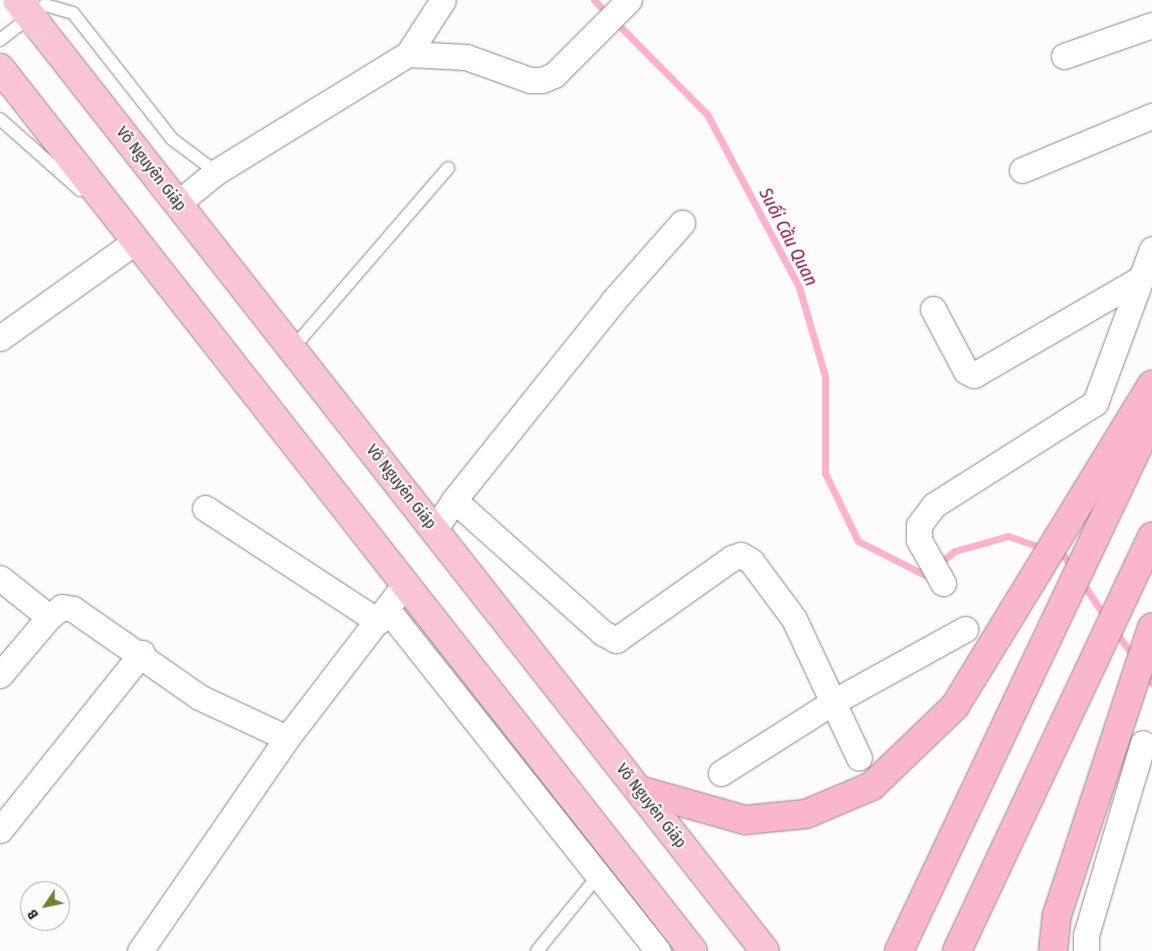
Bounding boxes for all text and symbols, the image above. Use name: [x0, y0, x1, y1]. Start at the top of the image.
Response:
street label: Võ Nguyên Giáp: [112, 123, 190, 215]
water label: Suối Cầu Quan: [754, 184, 822, 290]
street label: Võ Nguyên Giáp: [362, 441, 440, 533]
street label: Võ Nguyên Giáp: [612, 760, 690, 852]
north arrow: [20, 881, 70, 931]
text: B: [24, 906, 42, 922]

